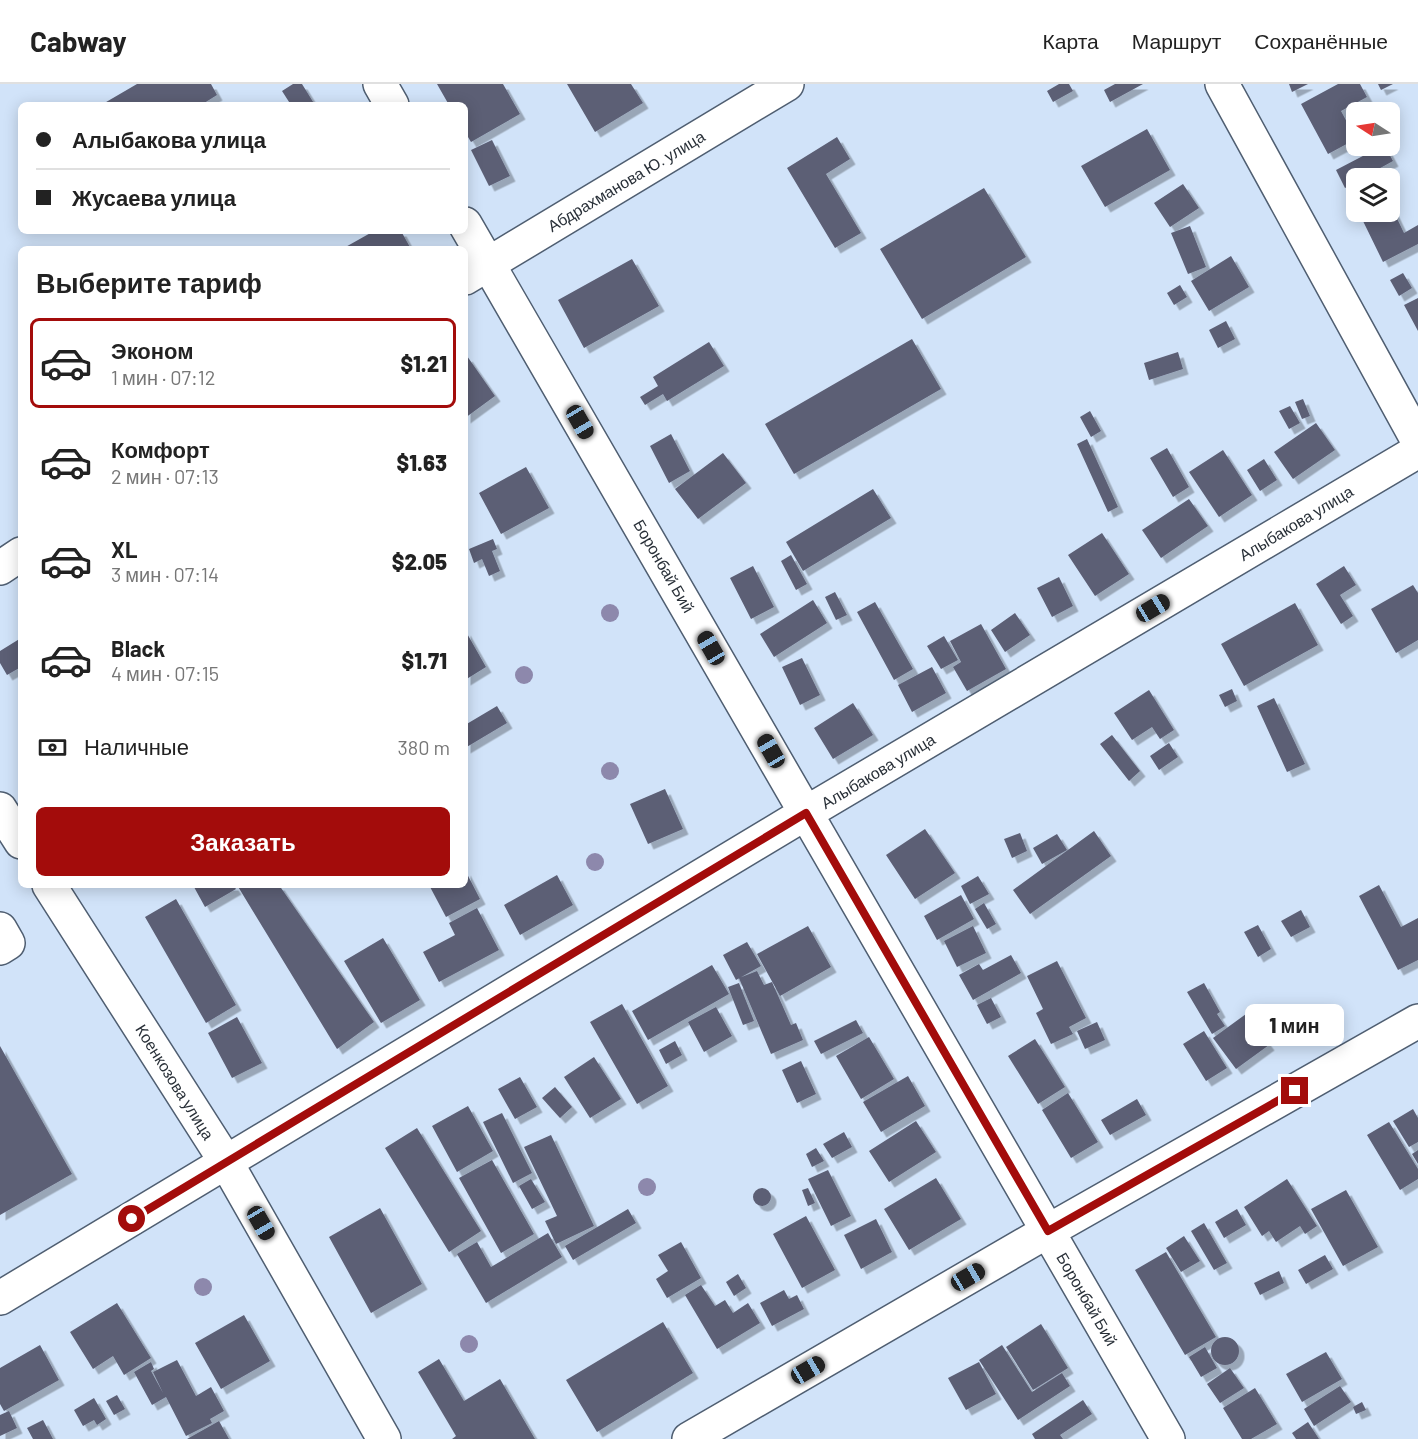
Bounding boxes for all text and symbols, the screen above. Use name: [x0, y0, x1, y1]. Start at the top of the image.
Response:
text: Cabway: [30, 24, 127, 58]
text: Карта: [1043, 28, 1099, 53]
text: Маршрут: [1132, 28, 1221, 53]
text: Сохранённые: [1254, 28, 1388, 53]
north arrow: [1346, 102, 1400, 156]
map controls: [1346, 102, 1400, 222]
text: Алыбакова улица: [72, 126, 266, 152]
street label: Абдрахманова Ю. улица: [544, 126, 708, 235]
button: layers: [1346, 168, 1400, 222]
text: Жусаева улица: [72, 184, 236, 210]
text: Выберите тариф: [36, 266, 262, 298]
icon: car: [39, 336, 93, 390]
text: Эконом: [111, 337, 194, 363]
text: $1.21: [400, 350, 447, 376]
text: 1 мин · 07:12: [111, 365, 215, 389]
car: [563, 402, 597, 442]
icon: car: [39, 435, 93, 489]
text: Комфорт: [111, 436, 210, 462]
text: $1.63: [397, 449, 447, 475]
text: 2 мин · 07:13: [111, 464, 219, 488]
street label: Алыбакова улица: [1235, 481, 1356, 564]
street label: Боронбай Бий: [630, 516, 699, 616]
icon: car: [39, 534, 93, 588]
text: XL: [111, 536, 137, 562]
text: $2.05: [392, 548, 447, 574]
text: 3 мин · 07:14: [111, 562, 219, 586]
car: [1133, 591, 1173, 625]
car: [694, 628, 728, 668]
icon: car: [39, 633, 93, 687]
text: Black: [111, 635, 165, 661]
text: $1.71: [402, 647, 447, 673]
text: 4 мин · 07:15: [111, 661, 219, 685]
street label: Алыбакова улица: [817, 729, 938, 812]
icon: cash: [36, 731, 69, 764]
car: [754, 731, 788, 771]
text: Наличные: [84, 733, 189, 759]
text: 380 m: [397, 735, 450, 759]
button: Заказать: [36, 807, 450, 876]
callout: 1 мин: [1246, 1004, 1344, 1046]
text: 1 мин: [1269, 1013, 1320, 1037]
street label: Коенкозова улица: [132, 1021, 219, 1143]
route end: [1281, 1077, 1308, 1104]
car: [244, 1203, 278, 1243]
route start: [118, 1205, 145, 1232]
street label: Боронбай Бий: [1053, 1249, 1122, 1349]
car: [948, 1260, 988, 1294]
car: [788, 1353, 828, 1387]

